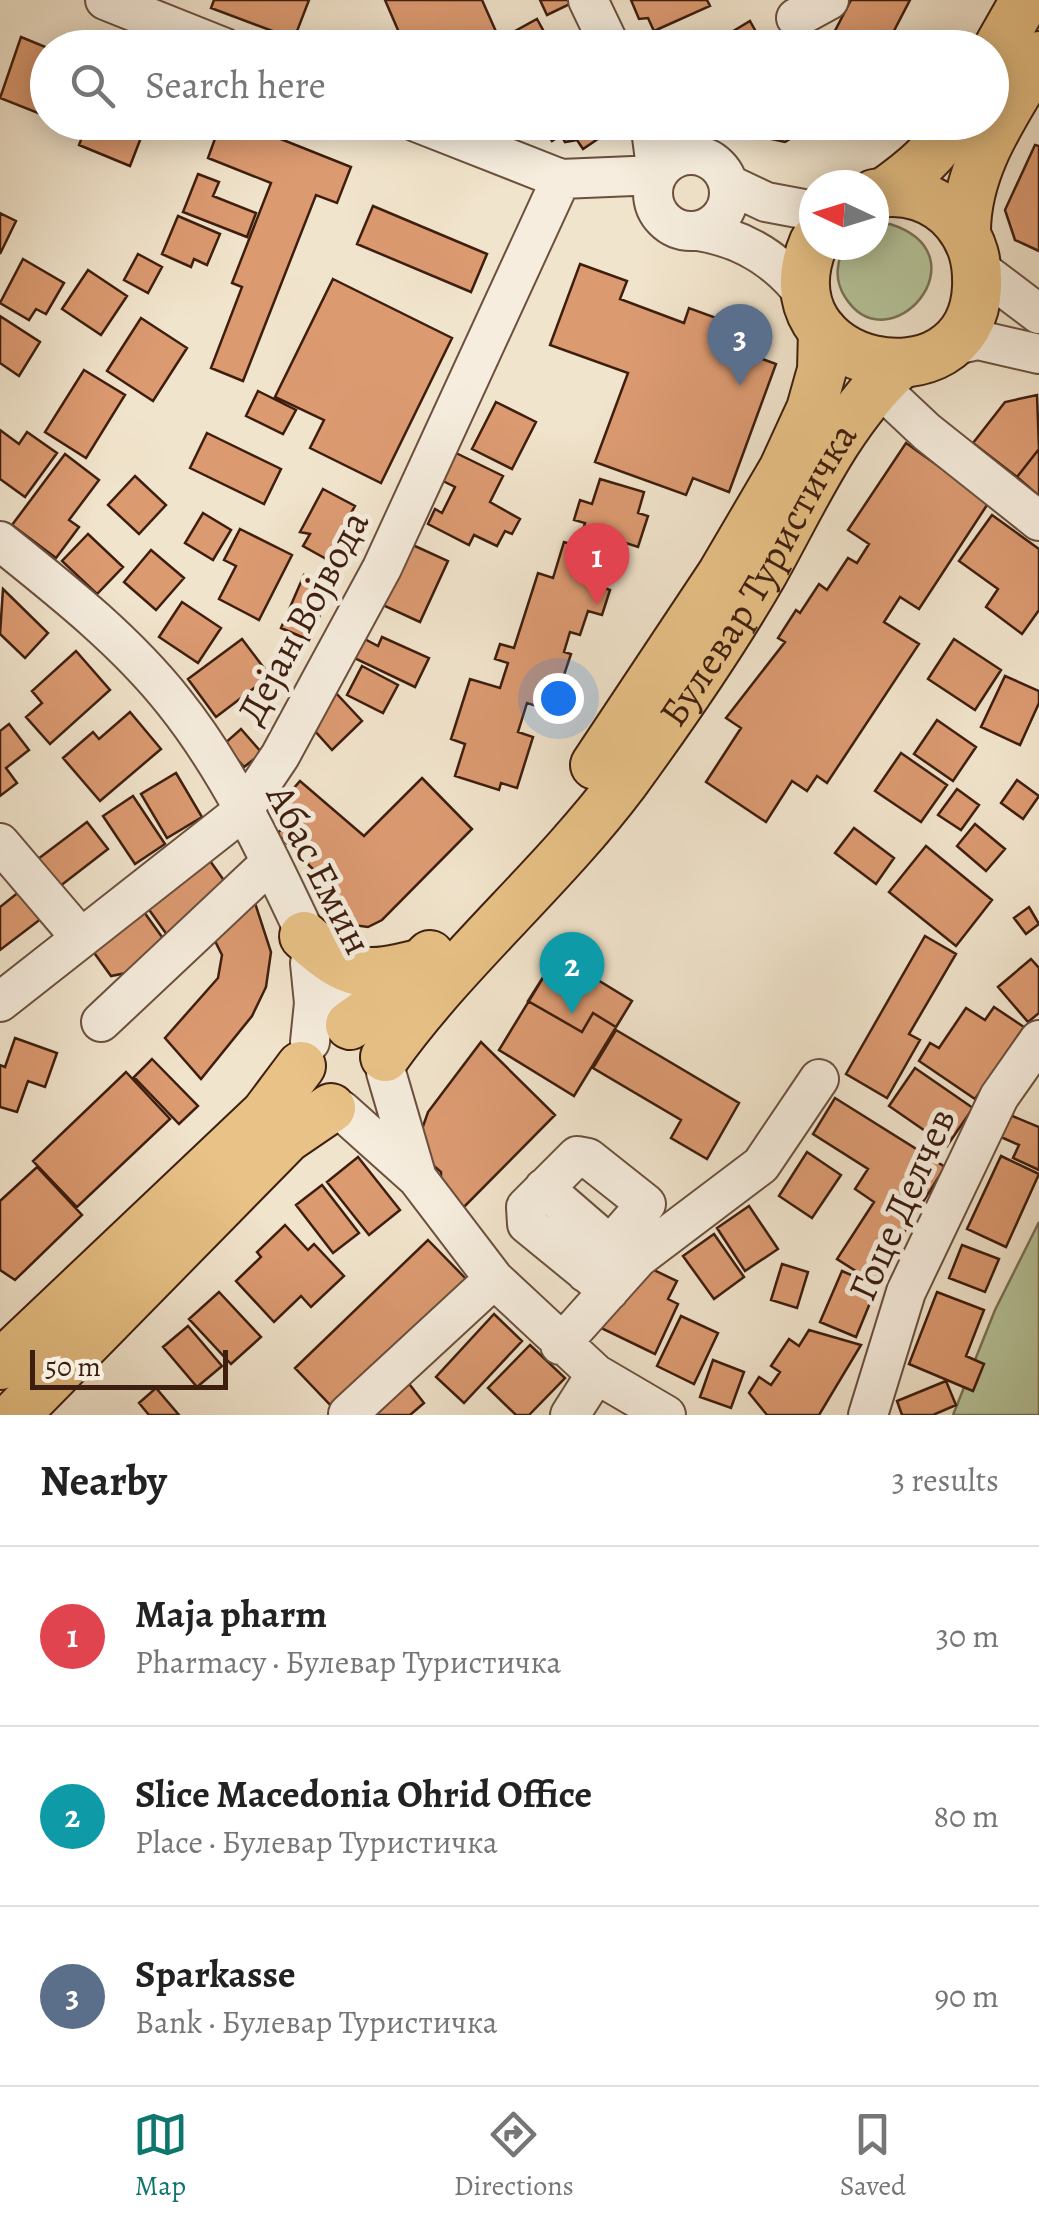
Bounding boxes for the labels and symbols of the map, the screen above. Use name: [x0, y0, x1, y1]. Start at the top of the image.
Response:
north arrow: [799, 170, 889, 260]
pin: 3: [708, 304, 772, 386]
street label: Булевар Туристичка: [645, 411, 870, 737]
street label: Дејан Војвода: [223, 500, 382, 734]
pin: 1: [564, 522, 630, 605]
your location: [533, 673, 584, 724]
street label: Абас Емин: [253, 774, 386, 964]
pin: 2: [540, 932, 604, 1014]
street label: Гоце Делчев: [835, 1099, 968, 1309]
scale bar: [30, 1345, 228, 1390]

